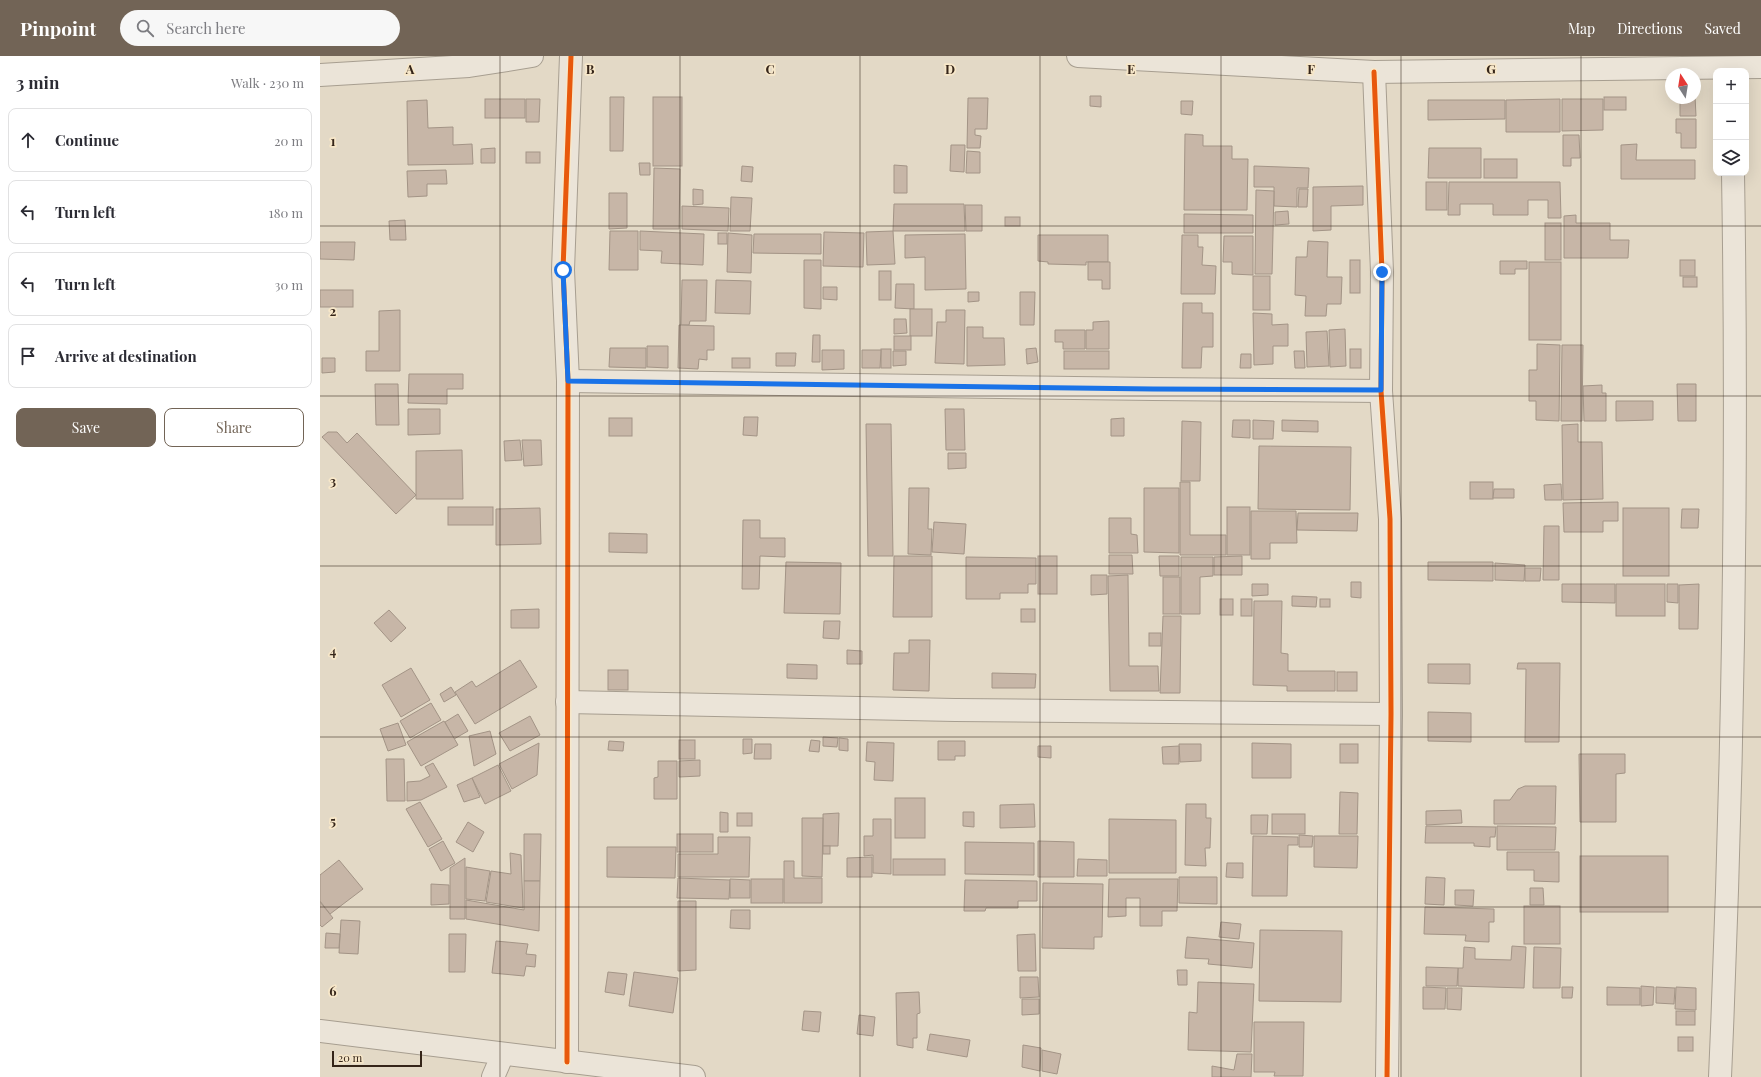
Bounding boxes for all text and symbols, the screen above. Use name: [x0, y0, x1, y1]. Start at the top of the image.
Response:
search box: [120, 10, 400, 46]
text: Pinpoint: [20, 15, 96, 41]
icon: search: [134, 17, 156, 39]
text: Search here: [166, 18, 246, 38]
text: Map: [1568, 19, 1595, 38]
text: Directions: [1617, 19, 1683, 38]
text: Saved: [1705, 19, 1741, 38]
text: A: [405, 60, 415, 77]
text: B: [586, 60, 595, 77]
text: C: [765, 60, 775, 77]
text: D: [945, 60, 955, 77]
text: E: [1127, 60, 1135, 77]
text: F: [1307, 60, 1315, 77]
text: G: [1486, 60, 1496, 77]
north arrow: [1665, 68, 1701, 104]
map controls: [1713, 68, 1749, 176]
button: +: [1713, 68, 1749, 104]
text: 3 min: [16, 71, 59, 93]
text: Walk · 230 m: [231, 74, 304, 91]
button: −: [1713, 104, 1749, 140]
icon: ahead: [17, 129, 39, 151]
text: Continue: [55, 130, 119, 150]
text: 20 m: [274, 132, 303, 149]
text: 1: [331, 132, 336, 149]
button: layers: [1713, 140, 1749, 176]
icon: left: [17, 201, 39, 223]
text: Turn left: [55, 202, 116, 222]
text: 180 m: [269, 204, 303, 221]
route start: [554, 261, 572, 279]
route end: [1373, 263, 1391, 281]
icon: left: [17, 273, 39, 295]
text: Turn left: [55, 274, 116, 294]
text: 30 m: [275, 276, 303, 293]
text: 2: [330, 302, 337, 319]
icon: arrive: [17, 345, 39, 367]
text: Arrive at destination: [55, 346, 197, 366]
button: Save: [16, 408, 156, 447]
button: Share: [164, 408, 304, 447]
text: 3: [330, 472, 336, 489]
text: 4: [330, 642, 337, 659]
text: 5: [330, 812, 336, 829]
text: 6: [329, 982, 337, 999]
scale bar: [332, 1049, 422, 1068]
text: 20 m: [338, 1050, 362, 1065]

